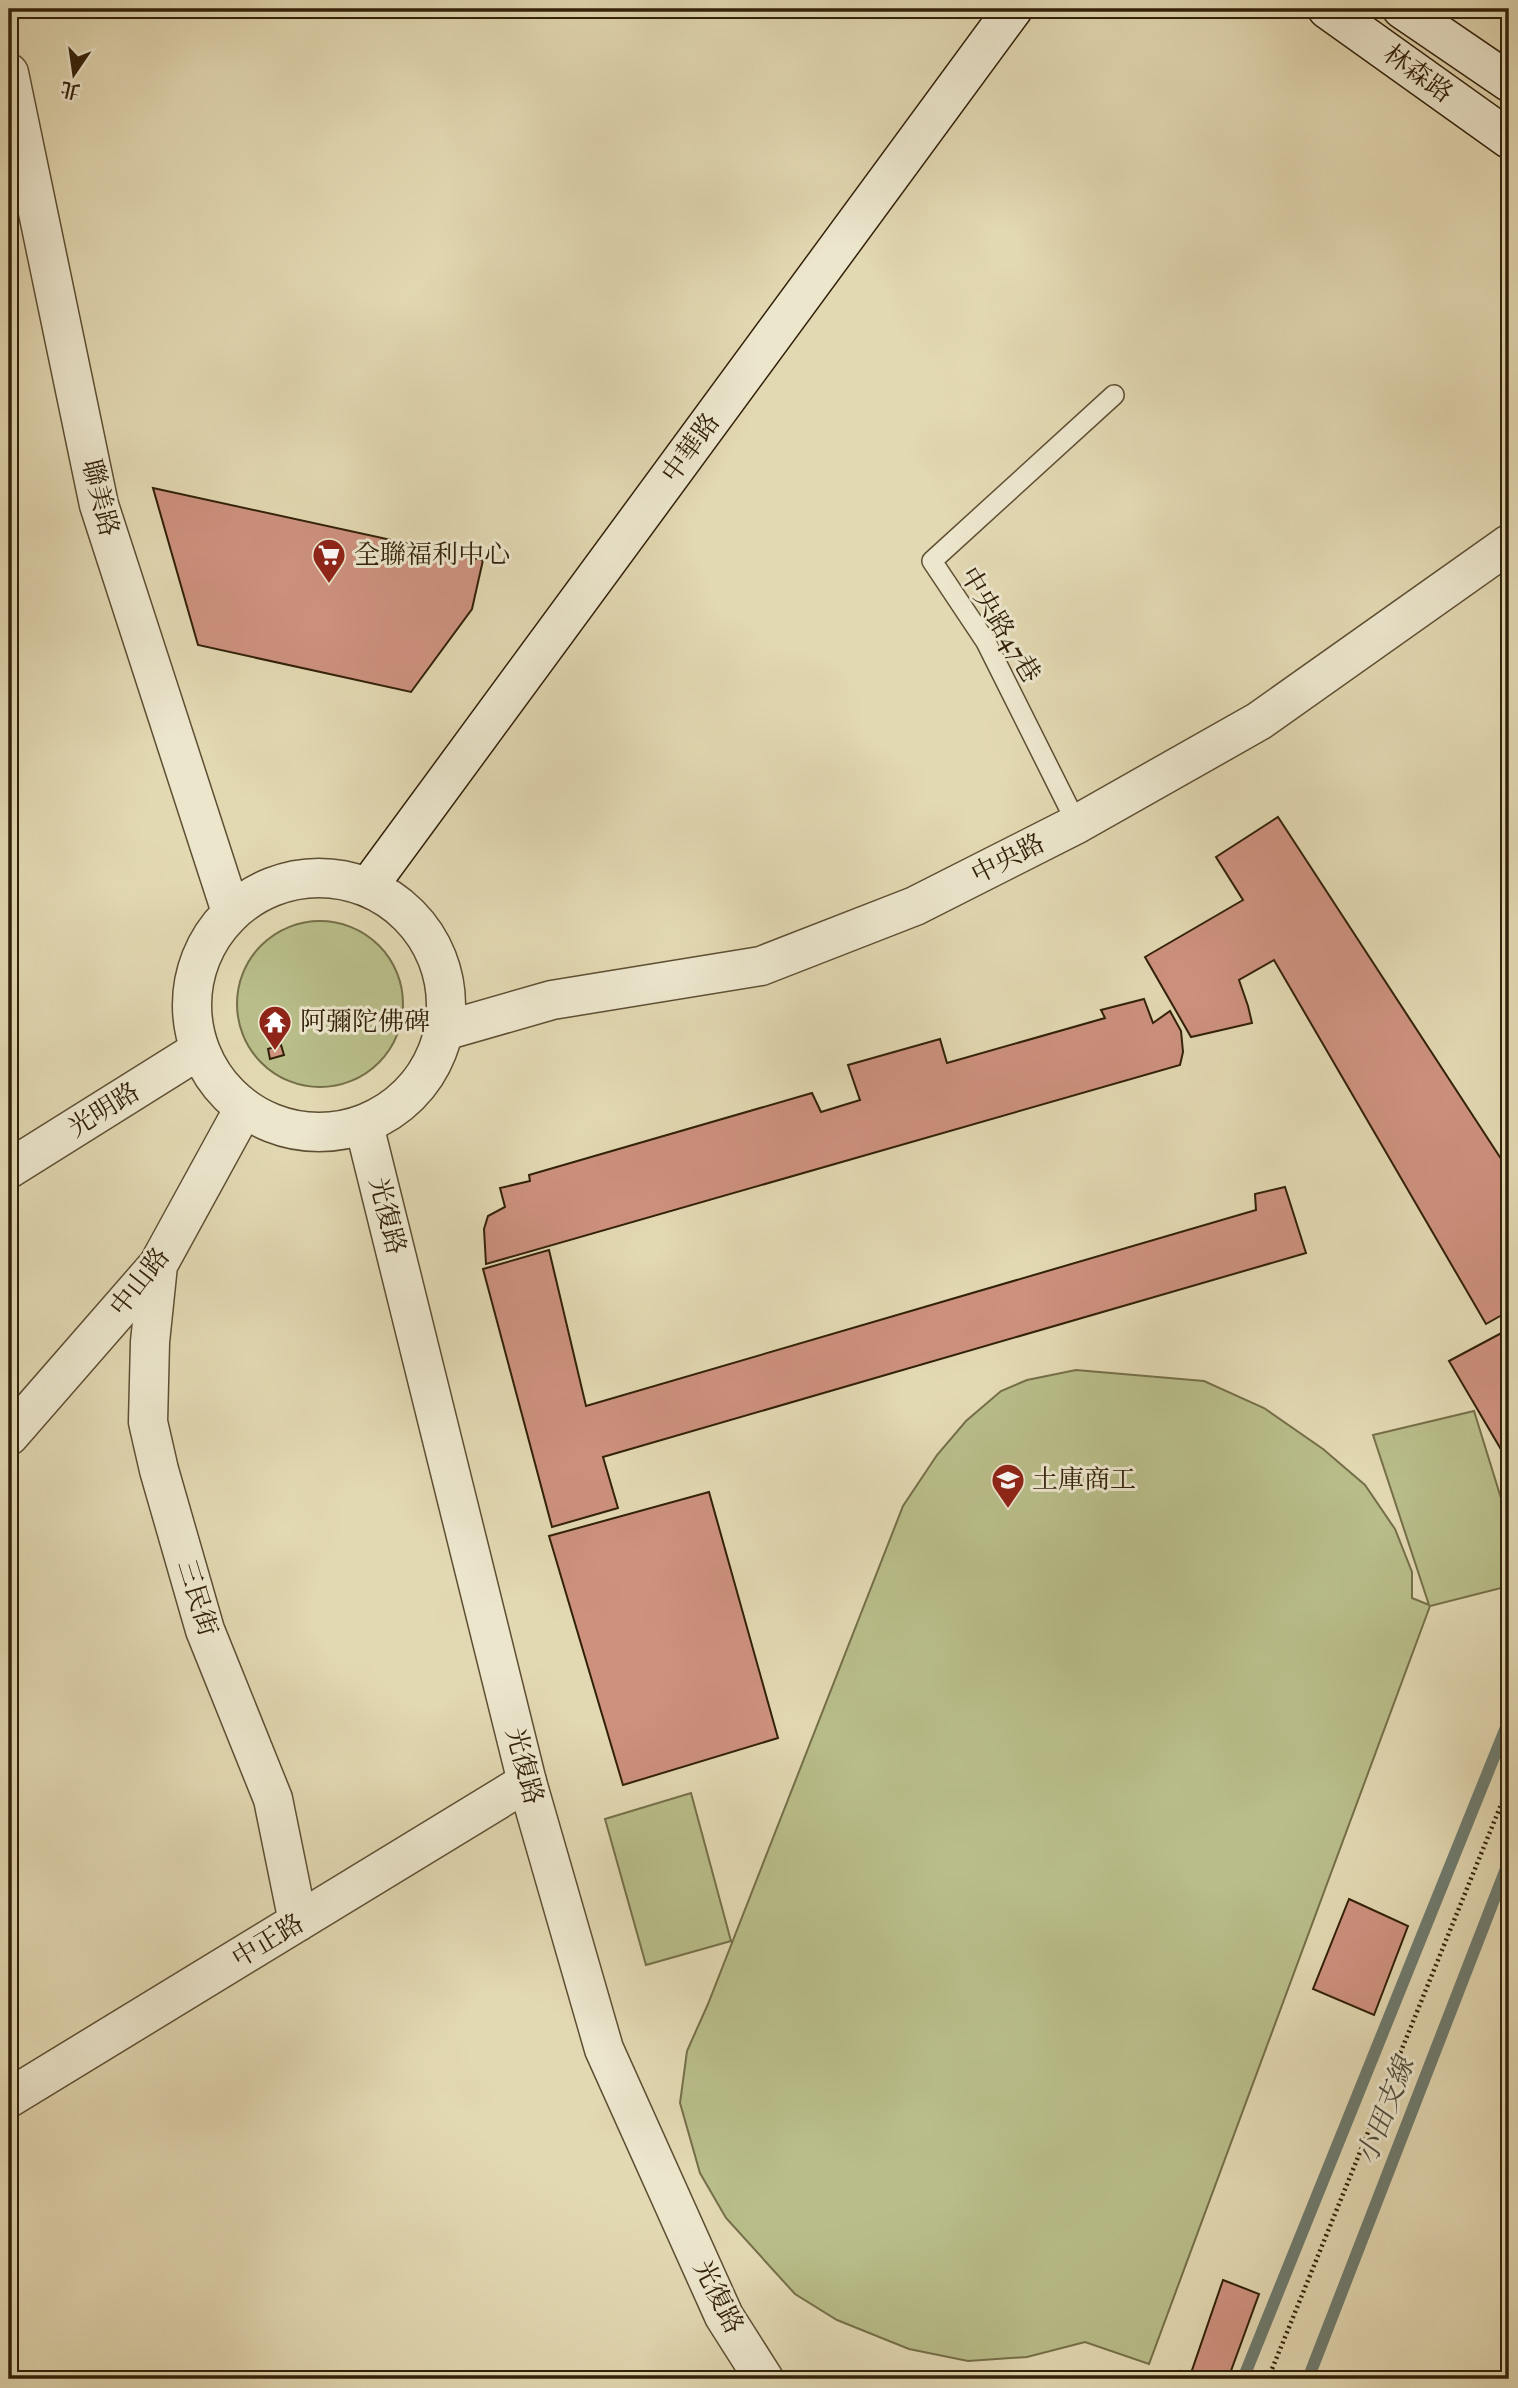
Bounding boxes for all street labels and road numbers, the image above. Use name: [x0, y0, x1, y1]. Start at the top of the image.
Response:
street label: 林森路: [1377, 38, 1459, 110]
street label: 中華路: [655, 407, 727, 489]
street label: 聯美路: [75, 456, 125, 540]
street label: 中央路47巷: [953, 561, 1047, 689]
street label: 中央路: [966, 827, 1050, 891]
street label: 光明路: [62, 1076, 146, 1144]
street label: 光復路: [362, 1174, 412, 1258]
street label: 中山路: [103, 1241, 177, 1323]
street label: 三民街: [170, 1556, 224, 1640]
street label: 光復路: [498, 1724, 550, 1808]
street label: 中正路: [226, 1907, 310, 1975]
street label: 光復路: [686, 2255, 750, 2339]

